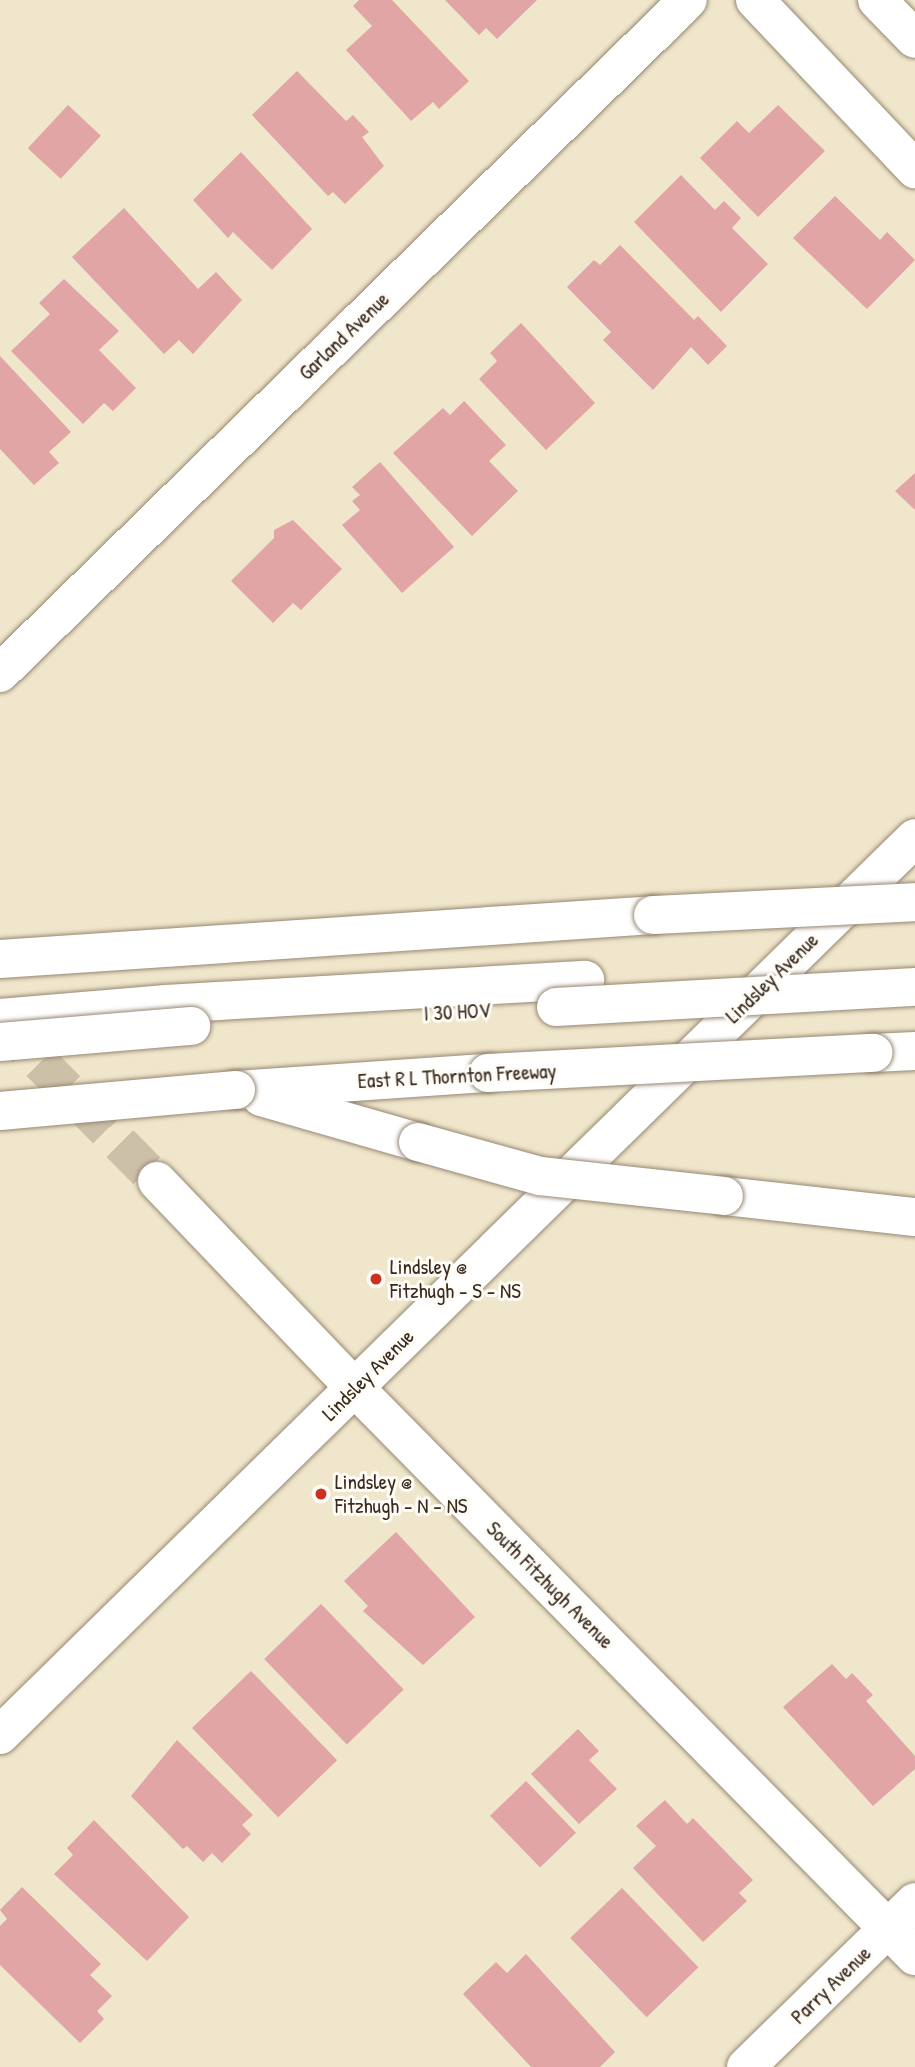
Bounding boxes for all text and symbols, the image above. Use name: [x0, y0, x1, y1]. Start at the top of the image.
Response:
street label: Garland Avenue: [294, 287, 394, 385]
street label: Lindsley Avenue: [720, 928, 824, 1028]
street label: I 30 HOV: [423, 998, 491, 1026]
street label: East R L Thornton Freeway: [357, 1058, 557, 1094]
place label: Lindsley @ Fitzhugh - S - NS: [390, 1254, 521, 1304]
marker: Lindsley @ Fitzhugh - S - NS: [368, 1271, 384, 1287]
street label: Lindsley Avenue: [317, 1324, 419, 1426]
place label: Lindsley @ Fitzhugh - N - NS: [335, 1469, 467, 1519]
marker: Lindsley @ Fitzhugh - N - NS: [313, 1486, 329, 1502]
street label: South Fitzhugh Avenue: [481, 1516, 619, 1654]
street label: Parry Avenue: [786, 1941, 876, 2029]

